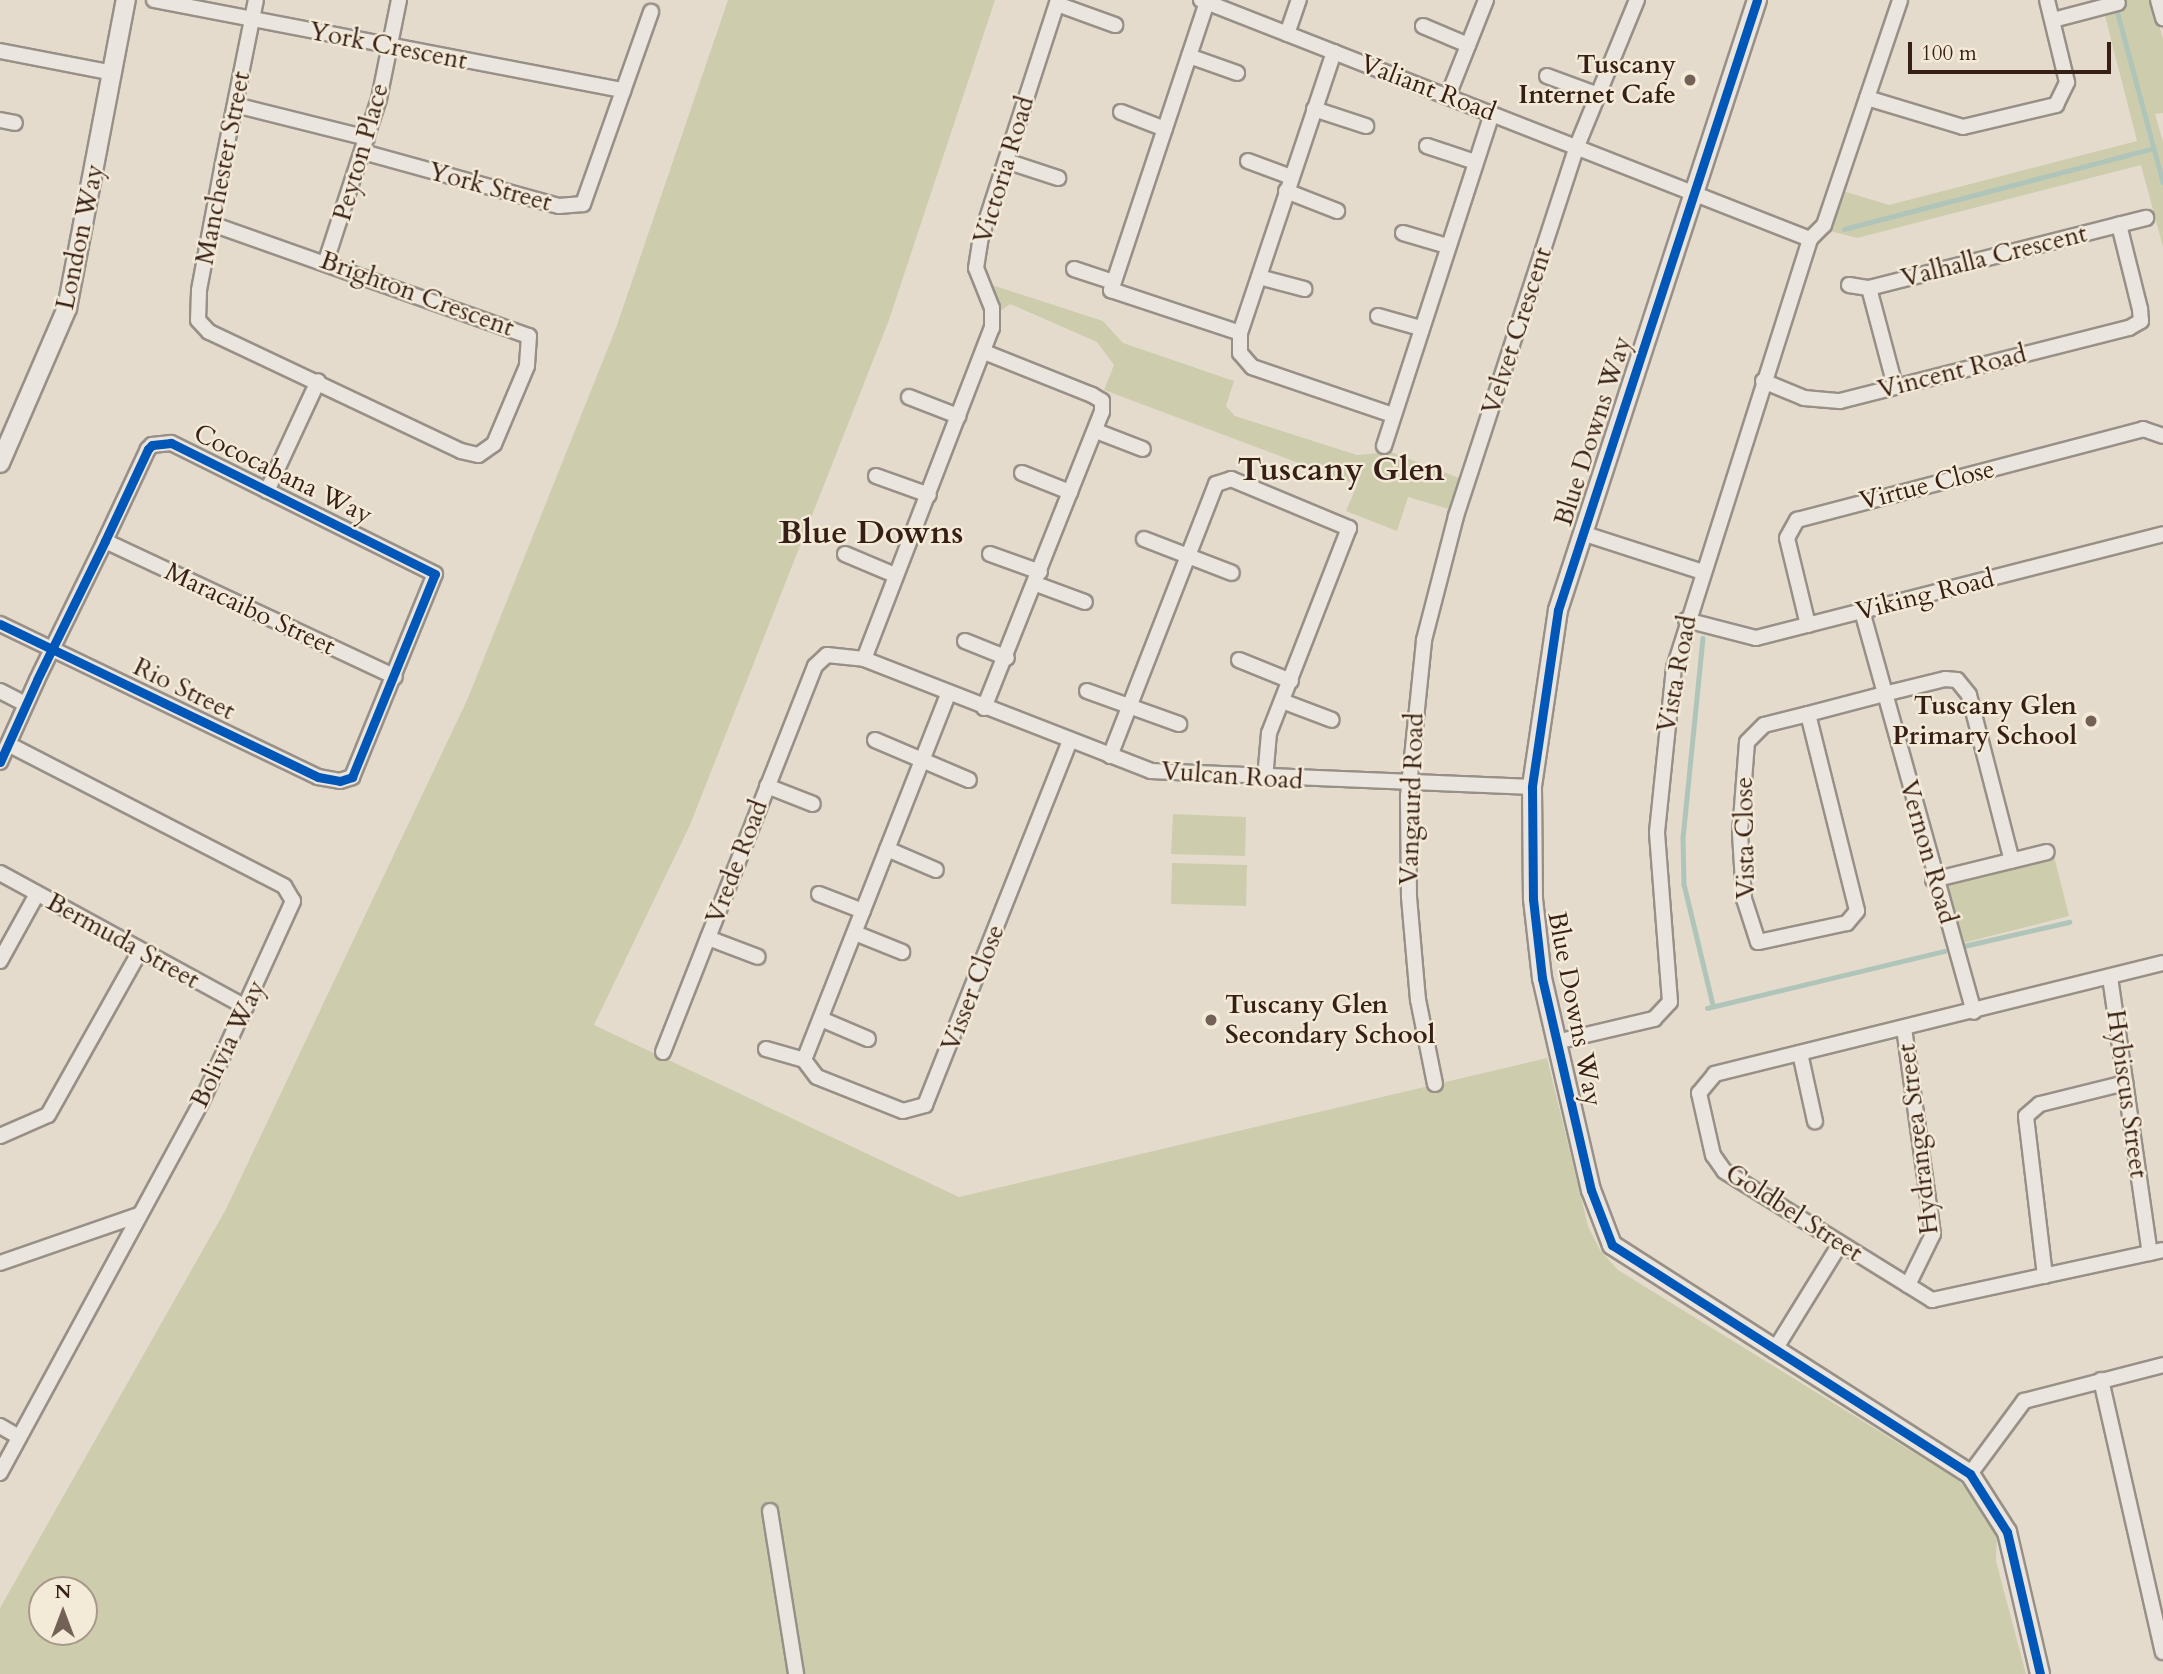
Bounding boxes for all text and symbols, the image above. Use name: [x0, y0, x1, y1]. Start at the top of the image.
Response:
street label: York Crescent: [306, 15, 470, 77]
scale bar: [1911, 28, 2114, 72]
text: 100 m: [1921, 39, 1977, 68]
street label: Valiant Road: [1356, 48, 1500, 128]
place label: Tuscany Internet Cafe: [1518, 49, 1676, 110]
street label: Manchester Street: [189, 69, 257, 267]
marker: Tuscany Internet Cafe: [1682, 72, 1698, 88]
street label: Peyton Place: [326, 80, 396, 224]
street label: Victoria Road: [967, 92, 1041, 248]
street label: York Street: [425, 156, 555, 218]
street label: London Way: [49, 161, 111, 313]
street label: Valhalla Crescent: [1898, 218, 2090, 294]
street label: Velvet Crescent: [1475, 243, 1559, 419]
street label: Brighton Crescent: [316, 244, 518, 344]
street label: Blue Downs Way: [1548, 332, 1638, 530]
street label: Vincent Road: [1874, 338, 2030, 406]
street label: Cococabana Way: [189, 417, 377, 531]
district label: Tuscany Glen: [1237, 450, 1445, 490]
street label: Virtue Close: [1856, 453, 1998, 517]
district label: Blue Downs: [779, 513, 963, 553]
street label: Maracaibo Street: [160, 556, 340, 662]
street label: Viking Road: [1853, 563, 1997, 627]
street label: Vista Road: [1650, 613, 1704, 735]
street label: Rio Street: [128, 651, 240, 727]
place label: Tuscany Glen Primary School: [1892, 690, 2077, 752]
street label: Vangaurd Road: [1393, 712, 1431, 886]
marker: Tuscany Glen Primary School: [2083, 713, 2099, 729]
street label: Vulcan Road: [1160, 755, 1304, 797]
street label: Vista Close: [1728, 776, 1762, 900]
street label: Vernon Road: [1893, 777, 1963, 927]
street label: Vrede Road: [699, 796, 775, 928]
street label: Bermuda Street: [41, 886, 205, 996]
street label: Blue Downs Way: [1541, 909, 1609, 1109]
street label: Visser Close: [935, 920, 1011, 1056]
street label: Bolivia Way: [184, 975, 272, 1113]
place label: Tuscany Glen Secondary School: [1225, 989, 1435, 1050]
street label: Hybiscus Street: [2100, 1008, 2154, 1180]
marker: Tuscany Glen Secondary School: [1203, 1012, 1219, 1028]
street label: Hydrangea Street: [1891, 1042, 1945, 1236]
street label: Goldbel Street: [1720, 1157, 1868, 1269]
north arrow: [28, 1576, 98, 1646]
text: N: [55, 1579, 71, 1605]

